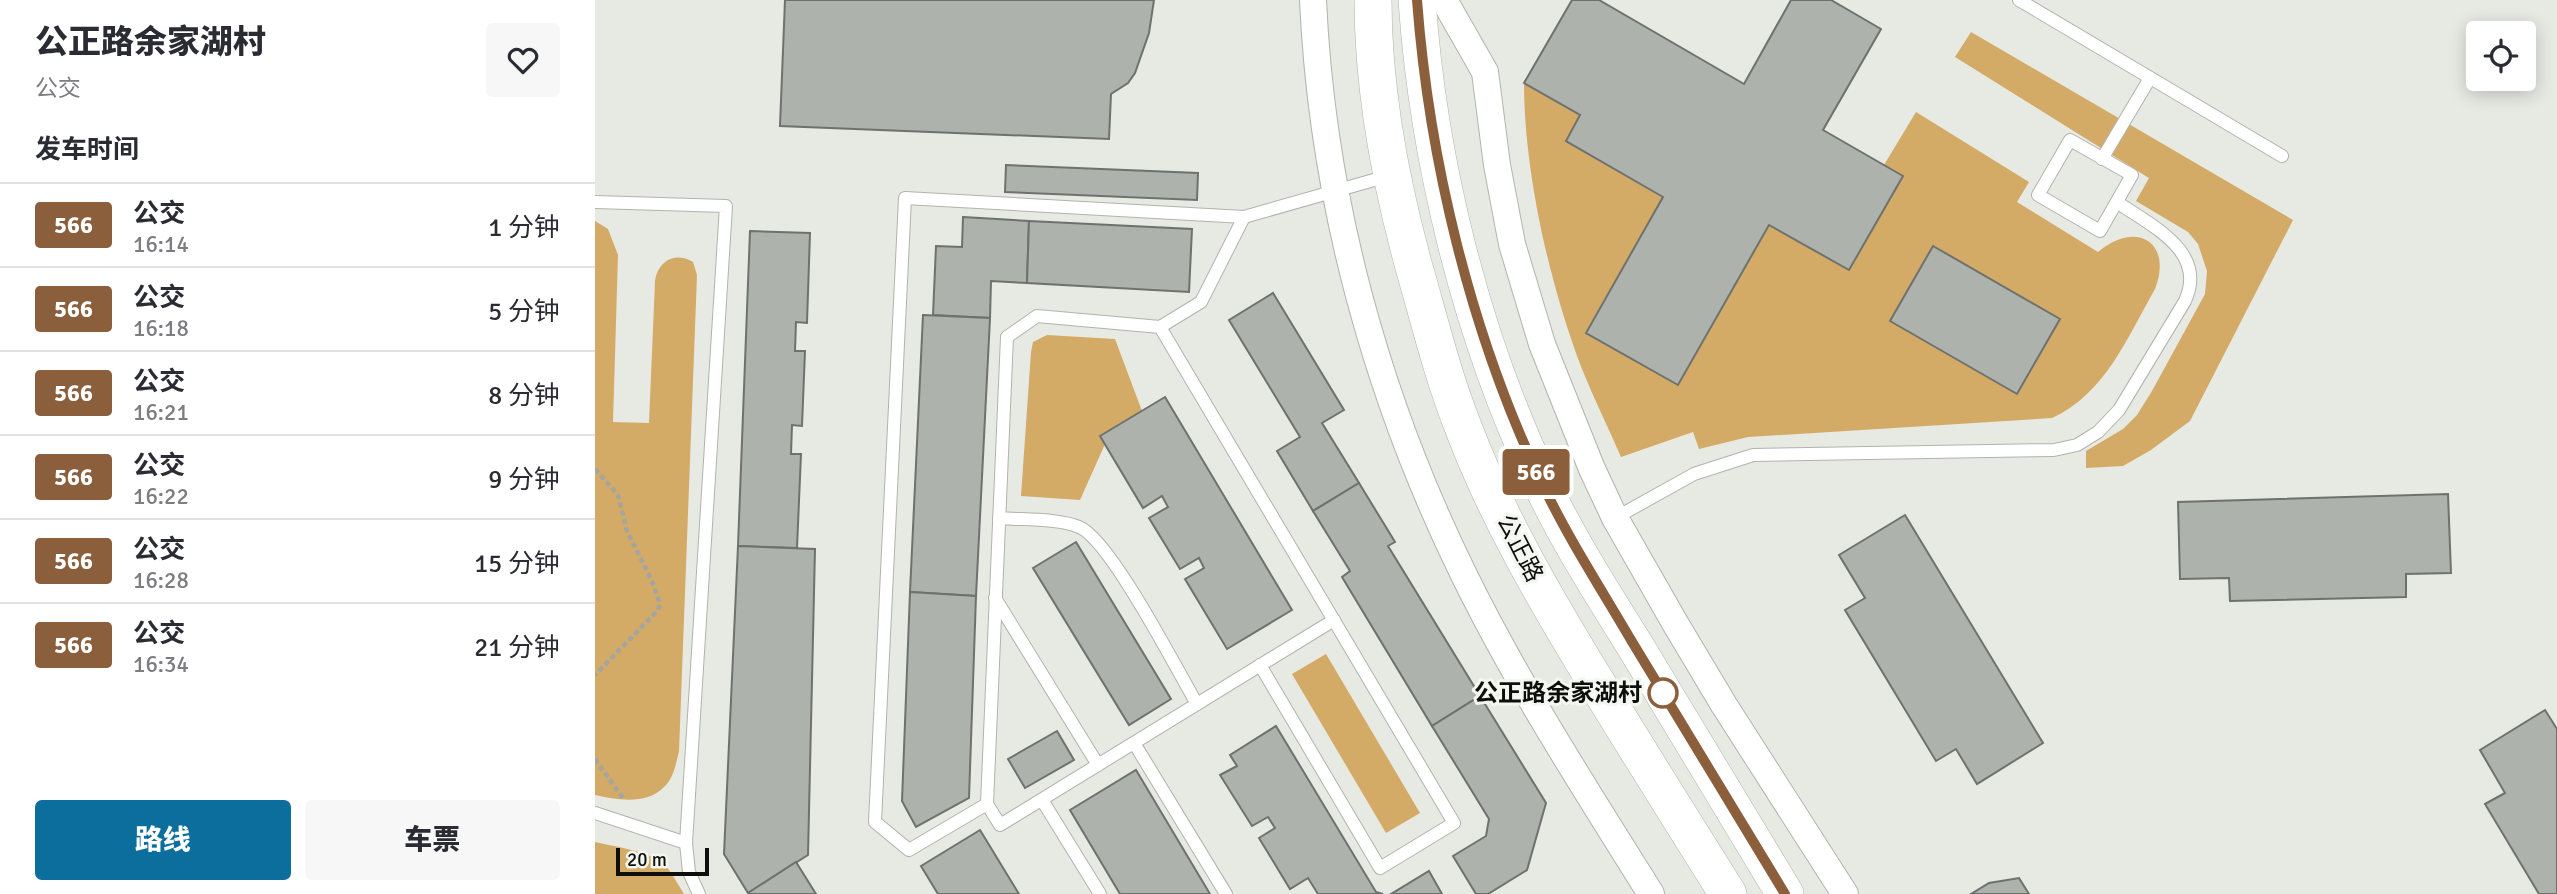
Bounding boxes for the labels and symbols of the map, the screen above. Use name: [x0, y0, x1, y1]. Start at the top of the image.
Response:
line badge: 566: [1496, 449, 1576, 495]
street label: 公正路: [1490, 509, 1550, 587]
place label: 公正路余家湖村: [1474, 678, 1642, 708]
marker: 公正路余家湖村: [1648, 678, 1678, 708]
scale bar: [616, 845, 709, 877]

